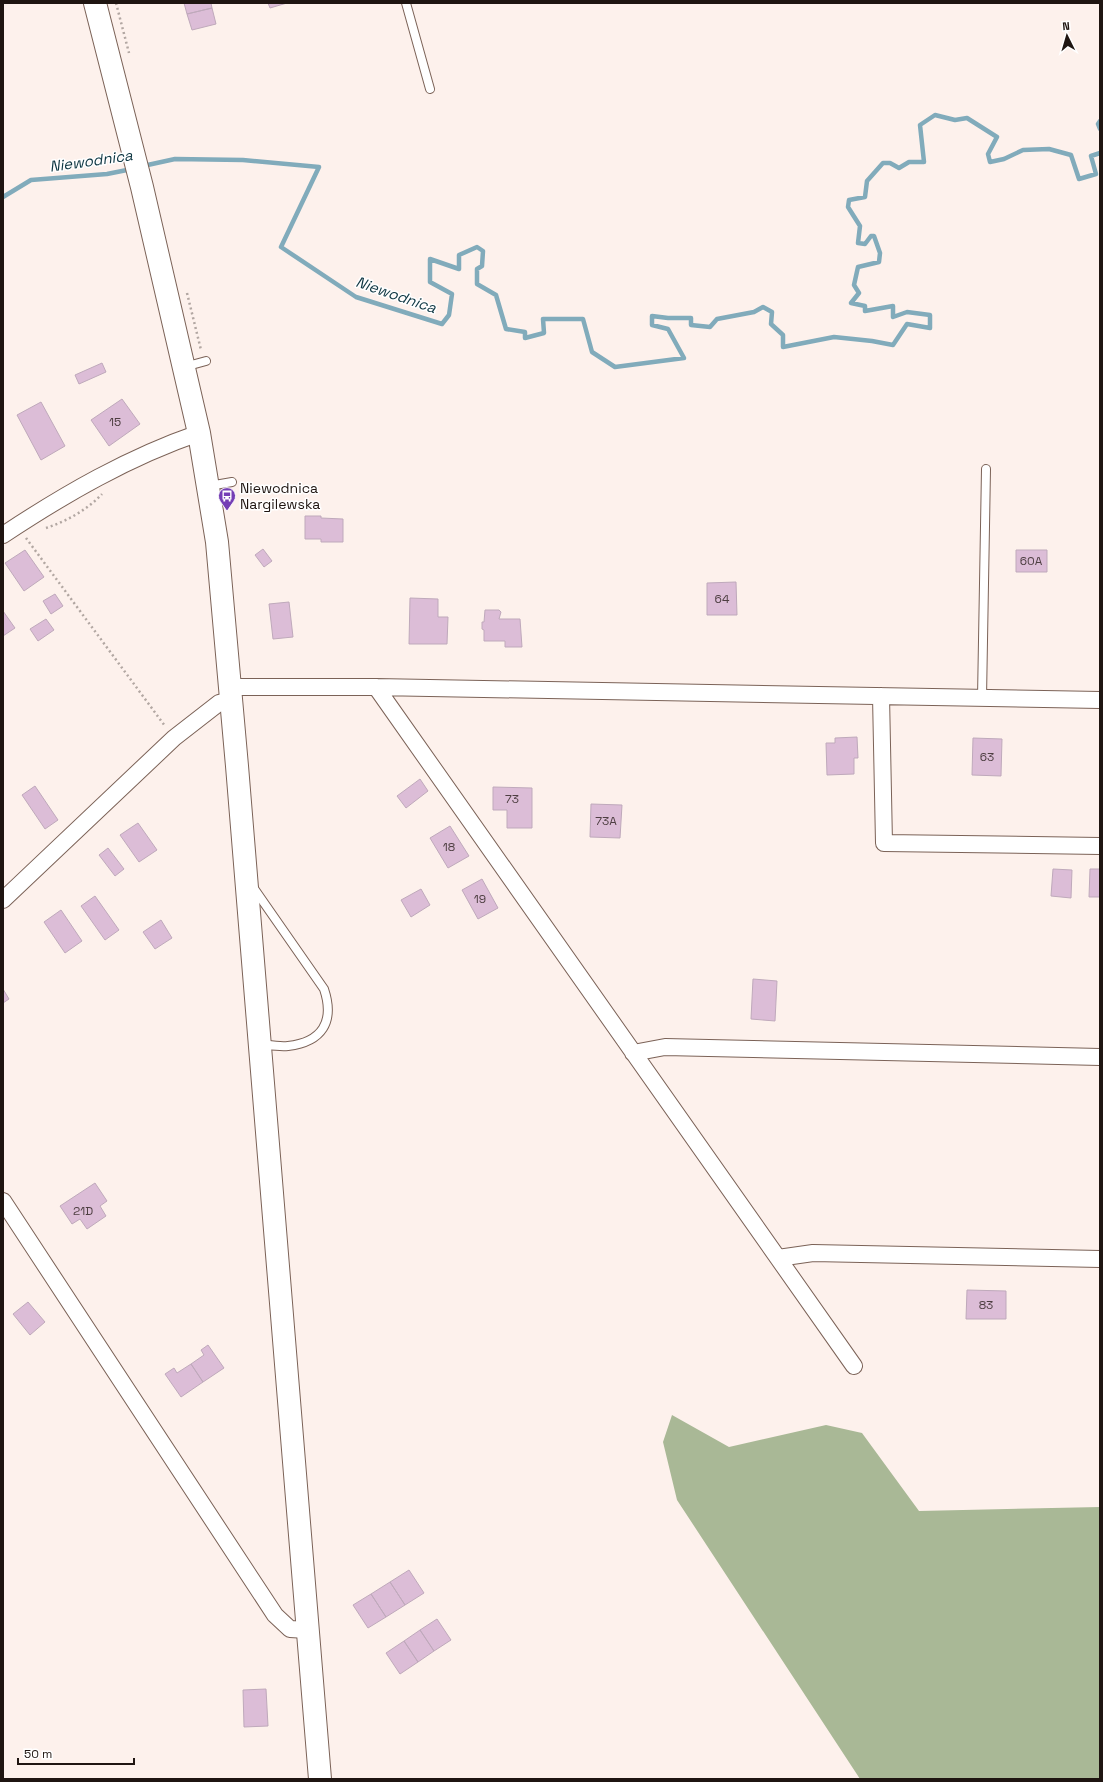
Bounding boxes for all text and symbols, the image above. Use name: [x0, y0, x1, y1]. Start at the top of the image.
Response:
north arrow: [1047, 16, 1087, 56]
text: N: [1062, 19, 1070, 33]
water label: Niewodnica: [48, 145, 134, 176]
water label: Niewodnica: [354, 272, 439, 317]
house number: 15: [109, 414, 121, 430]
place label: Niewodnica Nargilewska: [240, 479, 320, 513]
bus stop icon: Niewodnica Nargilewska: [217, 486, 237, 511]
house number: 60A: [1020, 553, 1043, 569]
house number: 64: [715, 591, 730, 607]
house number: 63: [980, 749, 994, 765]
house number: 73: [505, 791, 519, 807]
house number: 73A: [595, 813, 617, 829]
house number: 18: [443, 839, 455, 855]
house number: 19: [474, 891, 486, 907]
house number: 21D: [73, 1203, 93, 1219]
house number: 83: [979, 1297, 993, 1313]
scale bar: [18, 1740, 134, 1766]
text: 50 m: [24, 1746, 52, 1762]

